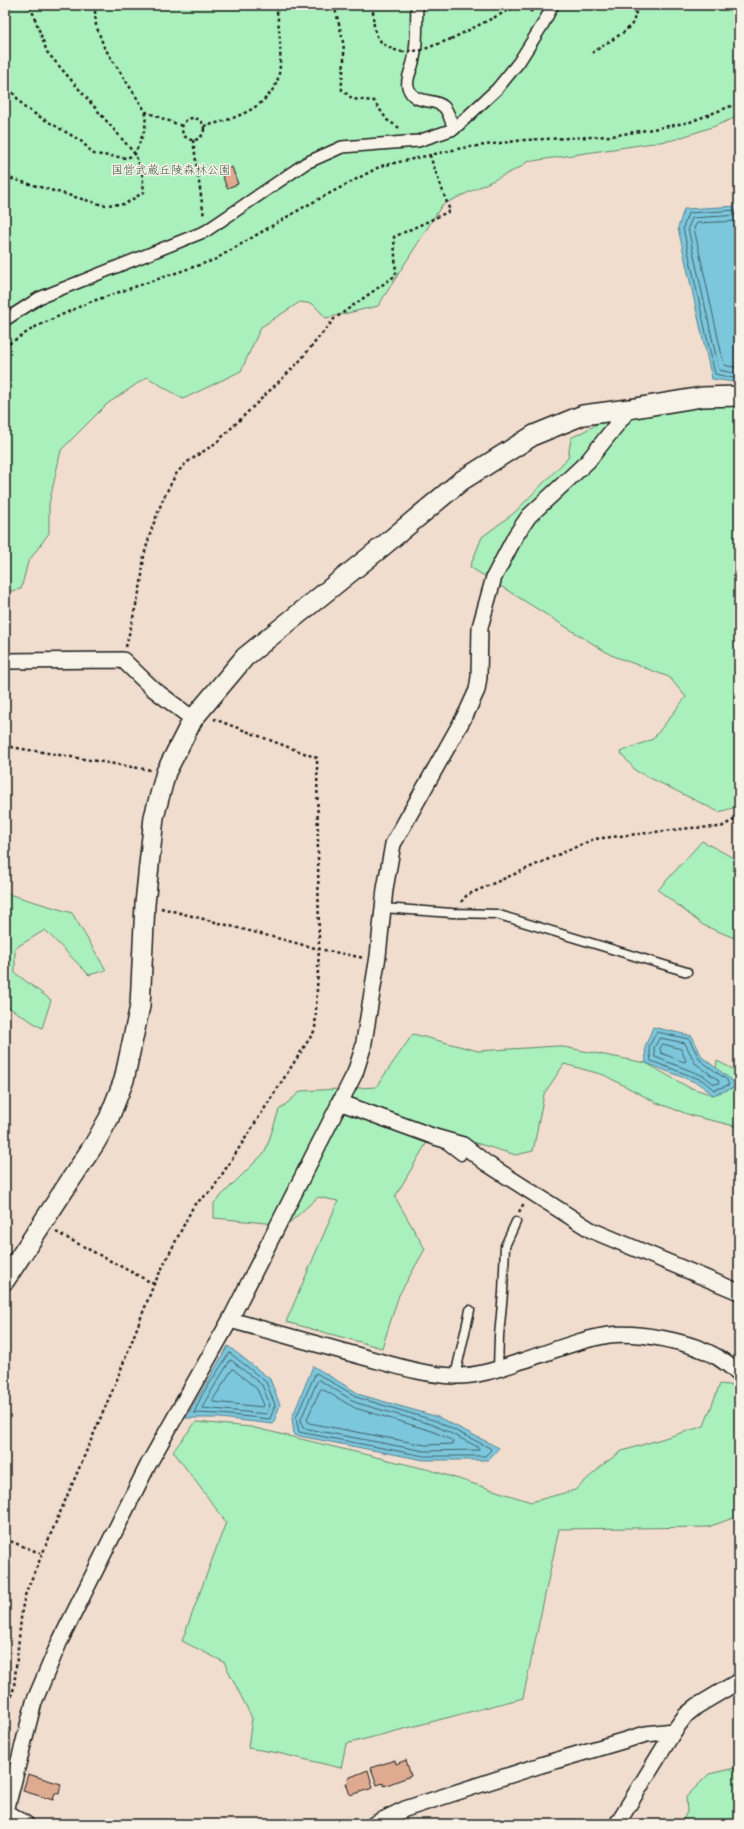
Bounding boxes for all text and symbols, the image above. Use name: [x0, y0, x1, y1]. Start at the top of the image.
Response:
park label: 国営武蔵丘陵森林公園: [111, 161, 231, 178]

